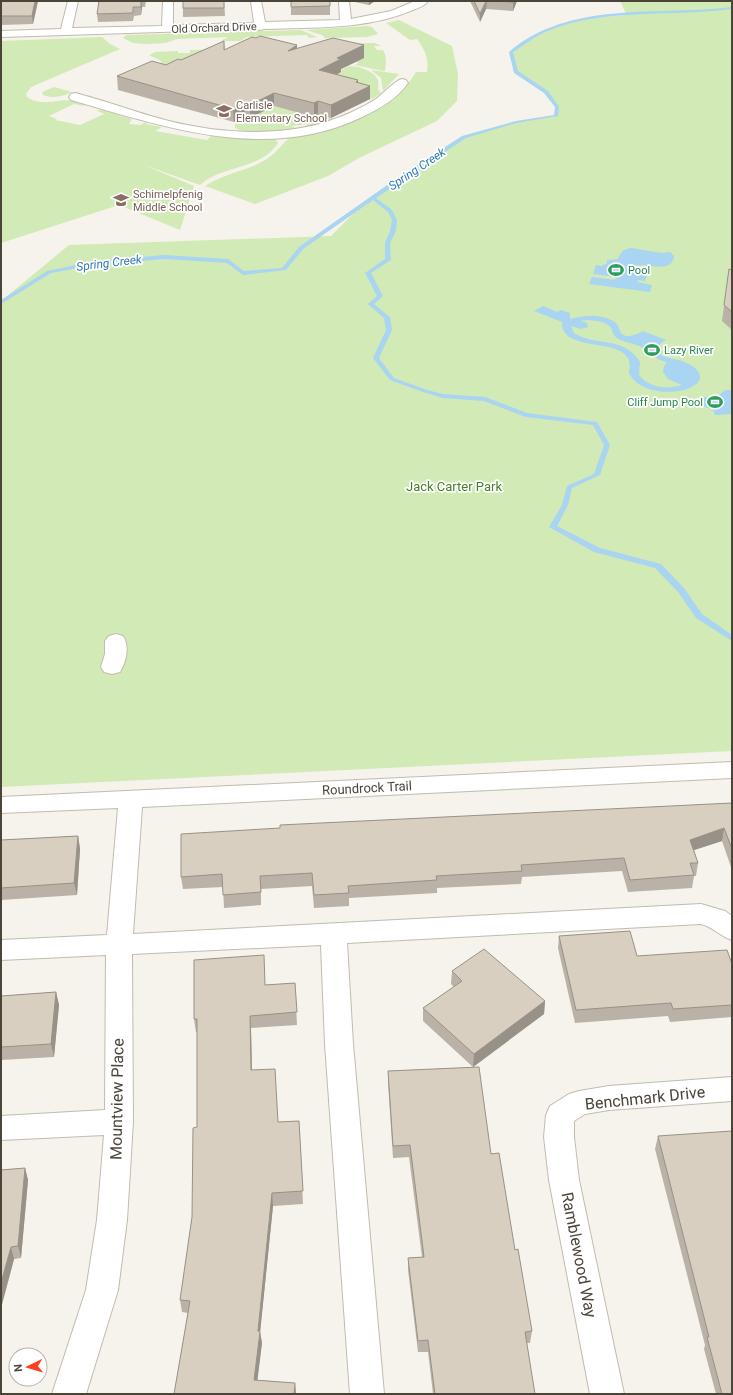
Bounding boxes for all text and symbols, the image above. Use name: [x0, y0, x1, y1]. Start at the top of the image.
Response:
street label: Old Orchard Drive: [171, 20, 257, 36]
place label: Carlisle Elementary School: [236, 99, 327, 125]
school or university icon: Carlisle Elementary School: [215, 102, 233, 120]
water label: Spring Creek: [386, 144, 449, 193]
place label: Schimelpfenig Middle School: [133, 188, 203, 214]
school or university icon: Schimelpfenig Middle School: [112, 191, 130, 209]
water label: Spring Creek: [75, 252, 144, 274]
sports icon: Pool: [607, 261, 625, 279]
place label: Pool: [628, 264, 650, 277]
sports icon: Lazy River: [643, 341, 661, 359]
place label: Lazy River: [664, 344, 714, 357]
sports icon: Cliff Jump Pool: [706, 393, 724, 411]
place label: Cliff Jump Pool: [627, 396, 703, 409]
park label: Jack Carter Park: [406, 479, 502, 494]
street label: Roundrock Trail: [322, 778, 412, 798]
street label: Mountview Place: [106, 1038, 128, 1160]
street label: Benchmark Drive: [584, 1082, 706, 1114]
street label: Ramblewood Way: [558, 1191, 601, 1320]
north arrow: [8, 1347, 48, 1387]
text: N: [12, 1363, 25, 1372]

